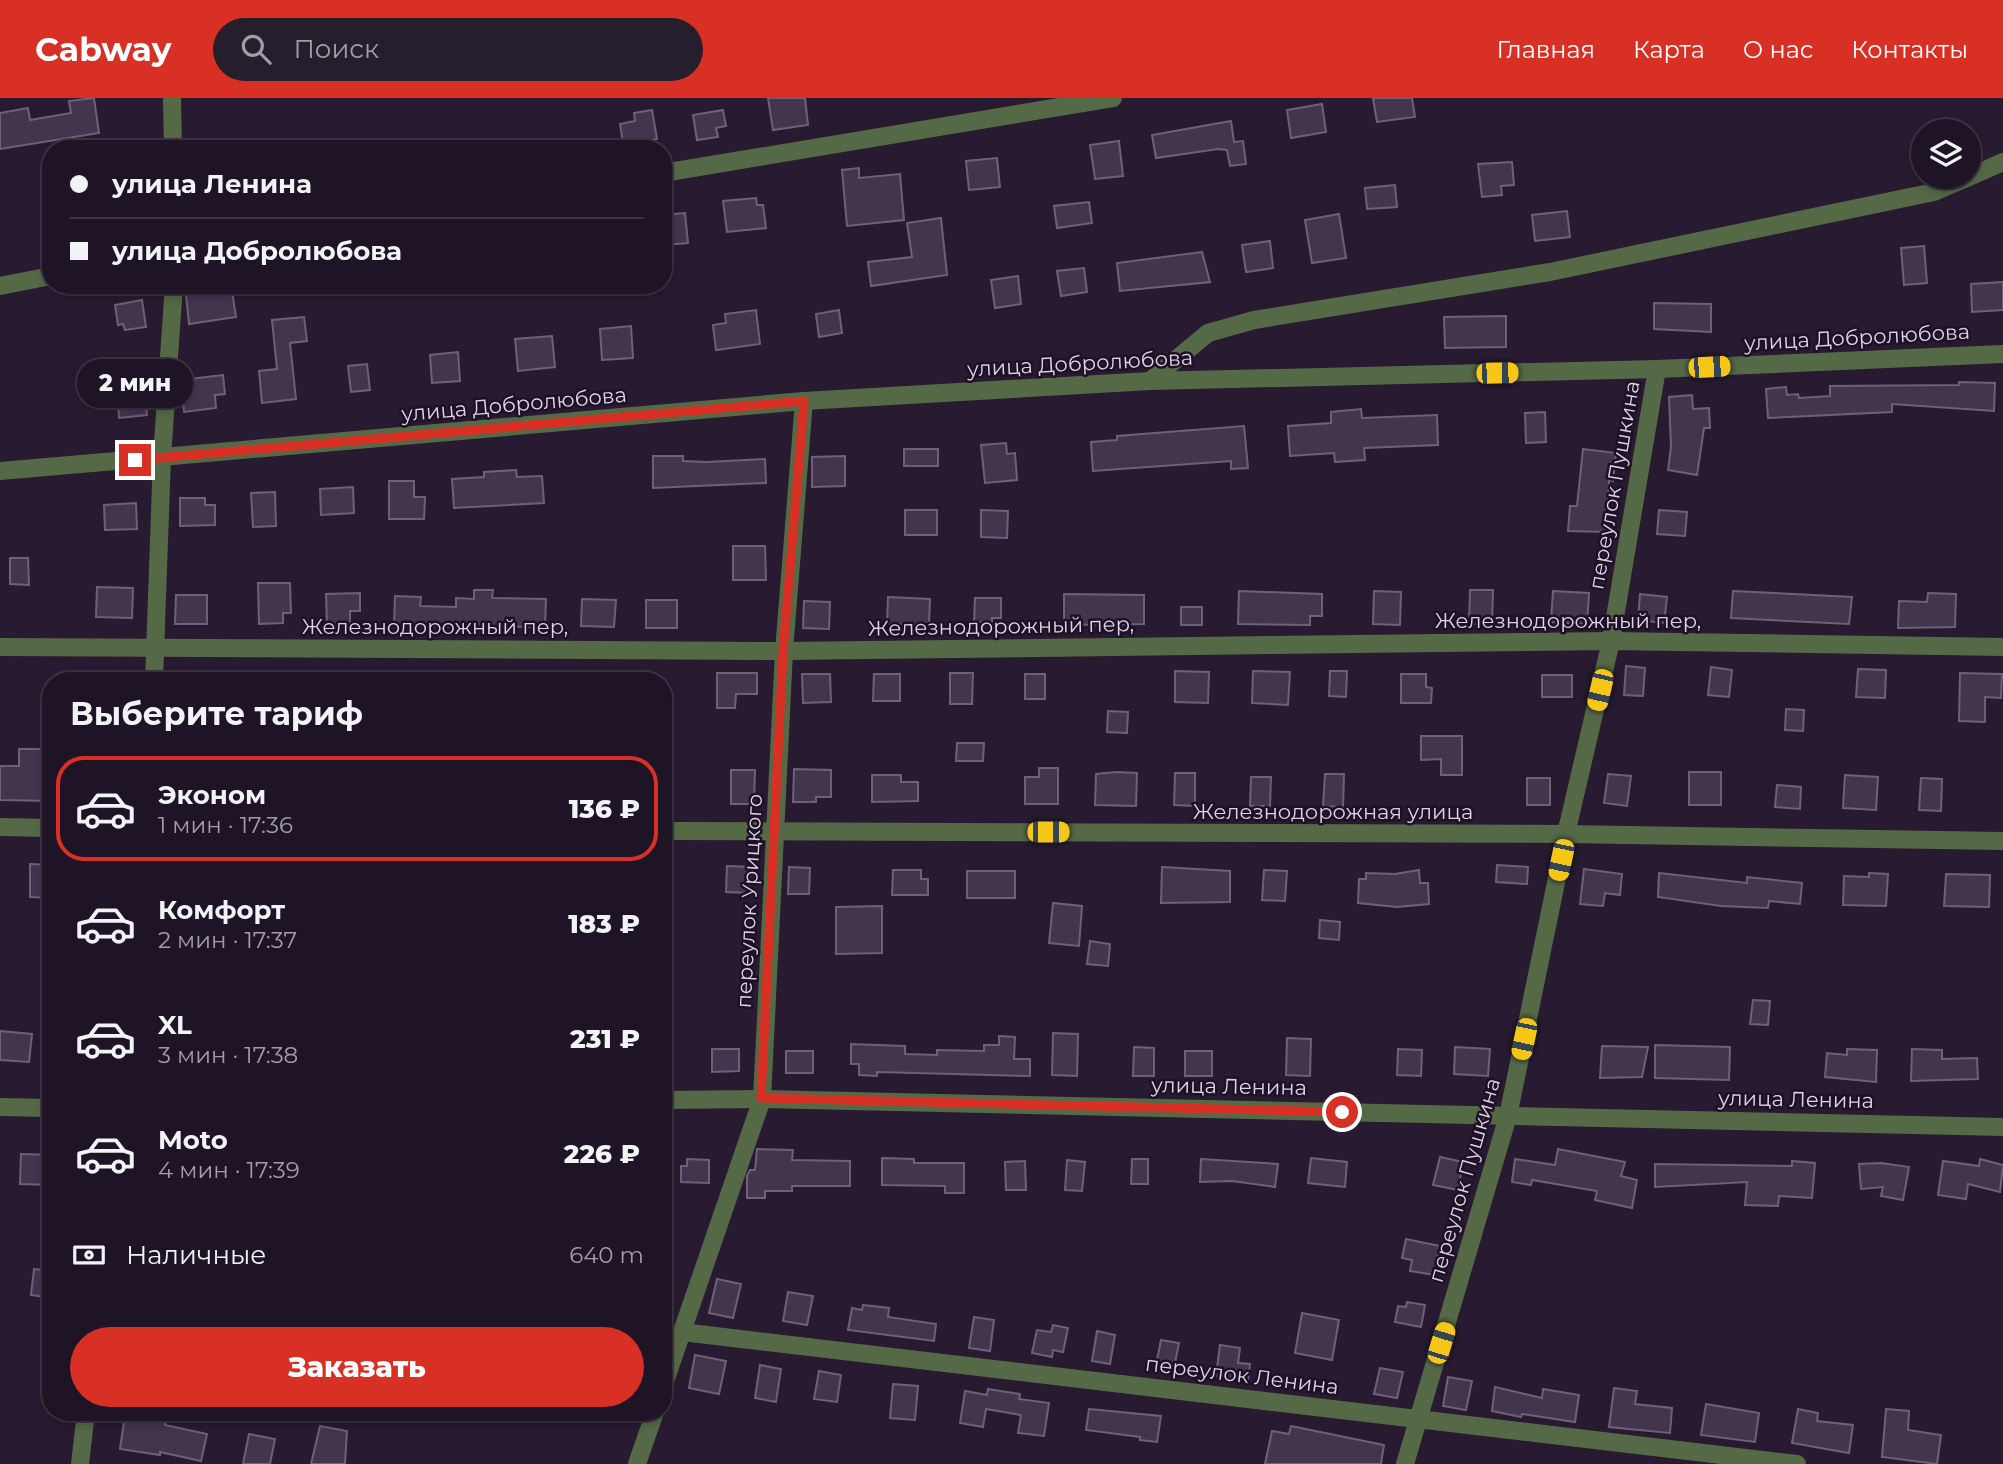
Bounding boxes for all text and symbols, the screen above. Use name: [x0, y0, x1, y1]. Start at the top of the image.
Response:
search box: [213, 18, 703, 81]
text: Cabway: [35, 29, 171, 69]
icon: search: [237, 30, 275, 68]
text: Поиск: [293, 33, 379, 65]
text: Главная: [1497, 35, 1595, 64]
text: Карта: [1633, 35, 1705, 64]
text: О нас: [1743, 35, 1813, 64]
text: Контакты: [1851, 35, 1968, 64]
map controls: [1911, 119, 1981, 189]
button: layers: [1911, 119, 1981, 189]
text: улица Ленина: [112, 168, 312, 200]
text: улица Добролюбова: [112, 235, 402, 267]
street label: улица Добролюбова: [1743, 319, 1970, 355]
street label: улица Добролюбова: [966, 345, 1193, 381]
car: [1688, 355, 1731, 379]
callout: 2 мин: [77, 358, 193, 408]
car: [1476, 362, 1519, 384]
text: 2 мин: [99, 369, 171, 397]
street label: переулок Пушкина: [1583, 379, 1645, 591]
street label: улица Добролюбова: [399, 382, 628, 426]
route end: [119, 444, 151, 476]
street label: Железнодорожный пер,: [1435, 608, 1701, 633]
street label: Железнодорожный пер,: [868, 611, 1134, 641]
street label: Железнодорожный пер,: [302, 614, 568, 639]
car: [1586, 667, 1615, 713]
text: Выберите тариф: [70, 694, 363, 733]
icon: car: [74, 777, 137, 840]
text: Эконом: [158, 779, 266, 811]
text: 136 ₽: [569, 793, 640, 825]
street label: переулок Урицкого: [731, 793, 767, 1009]
street label: Железнодорожная улица: [1193, 799, 1473, 824]
text: 1 мин · 17:36: [158, 811, 293, 839]
car: [1028, 822, 1070, 843]
car: [1547, 837, 1576, 883]
icon: car: [74, 892, 137, 955]
text: Комфорт: [158, 894, 285, 926]
text: 183 ₽: [568, 908, 640, 940]
text: 2 мин · 17:37: [158, 926, 297, 954]
icon: car: [74, 1007, 137, 1070]
text: XL: [158, 1009, 192, 1041]
car: [1510, 1016, 1539, 1062]
text: 231 ₽: [570, 1023, 640, 1055]
text: 3 мин · 17:38: [158, 1041, 298, 1069]
street label: улица Ленина: [1150, 1072, 1307, 1100]
street label: переулок Пушкина: [1423, 1075, 1505, 1285]
street label: улица Ленина: [1717, 1085, 1874, 1113]
route start: [1326, 1096, 1358, 1128]
icon: car: [74, 1122, 137, 1185]
text: Moto: [158, 1124, 228, 1156]
text: 226 ₽: [564, 1138, 640, 1170]
text: 4 мин · 17:39: [158, 1156, 300, 1184]
icon: cash: [70, 1236, 108, 1274]
text: Наличные: [126, 1239, 266, 1271]
text: 640 m: [569, 1241, 644, 1269]
car: [1425, 1320, 1458, 1366]
button: Заказать: [70, 1327, 644, 1407]
street label: переулок Ленина: [1144, 1351, 1340, 1399]

